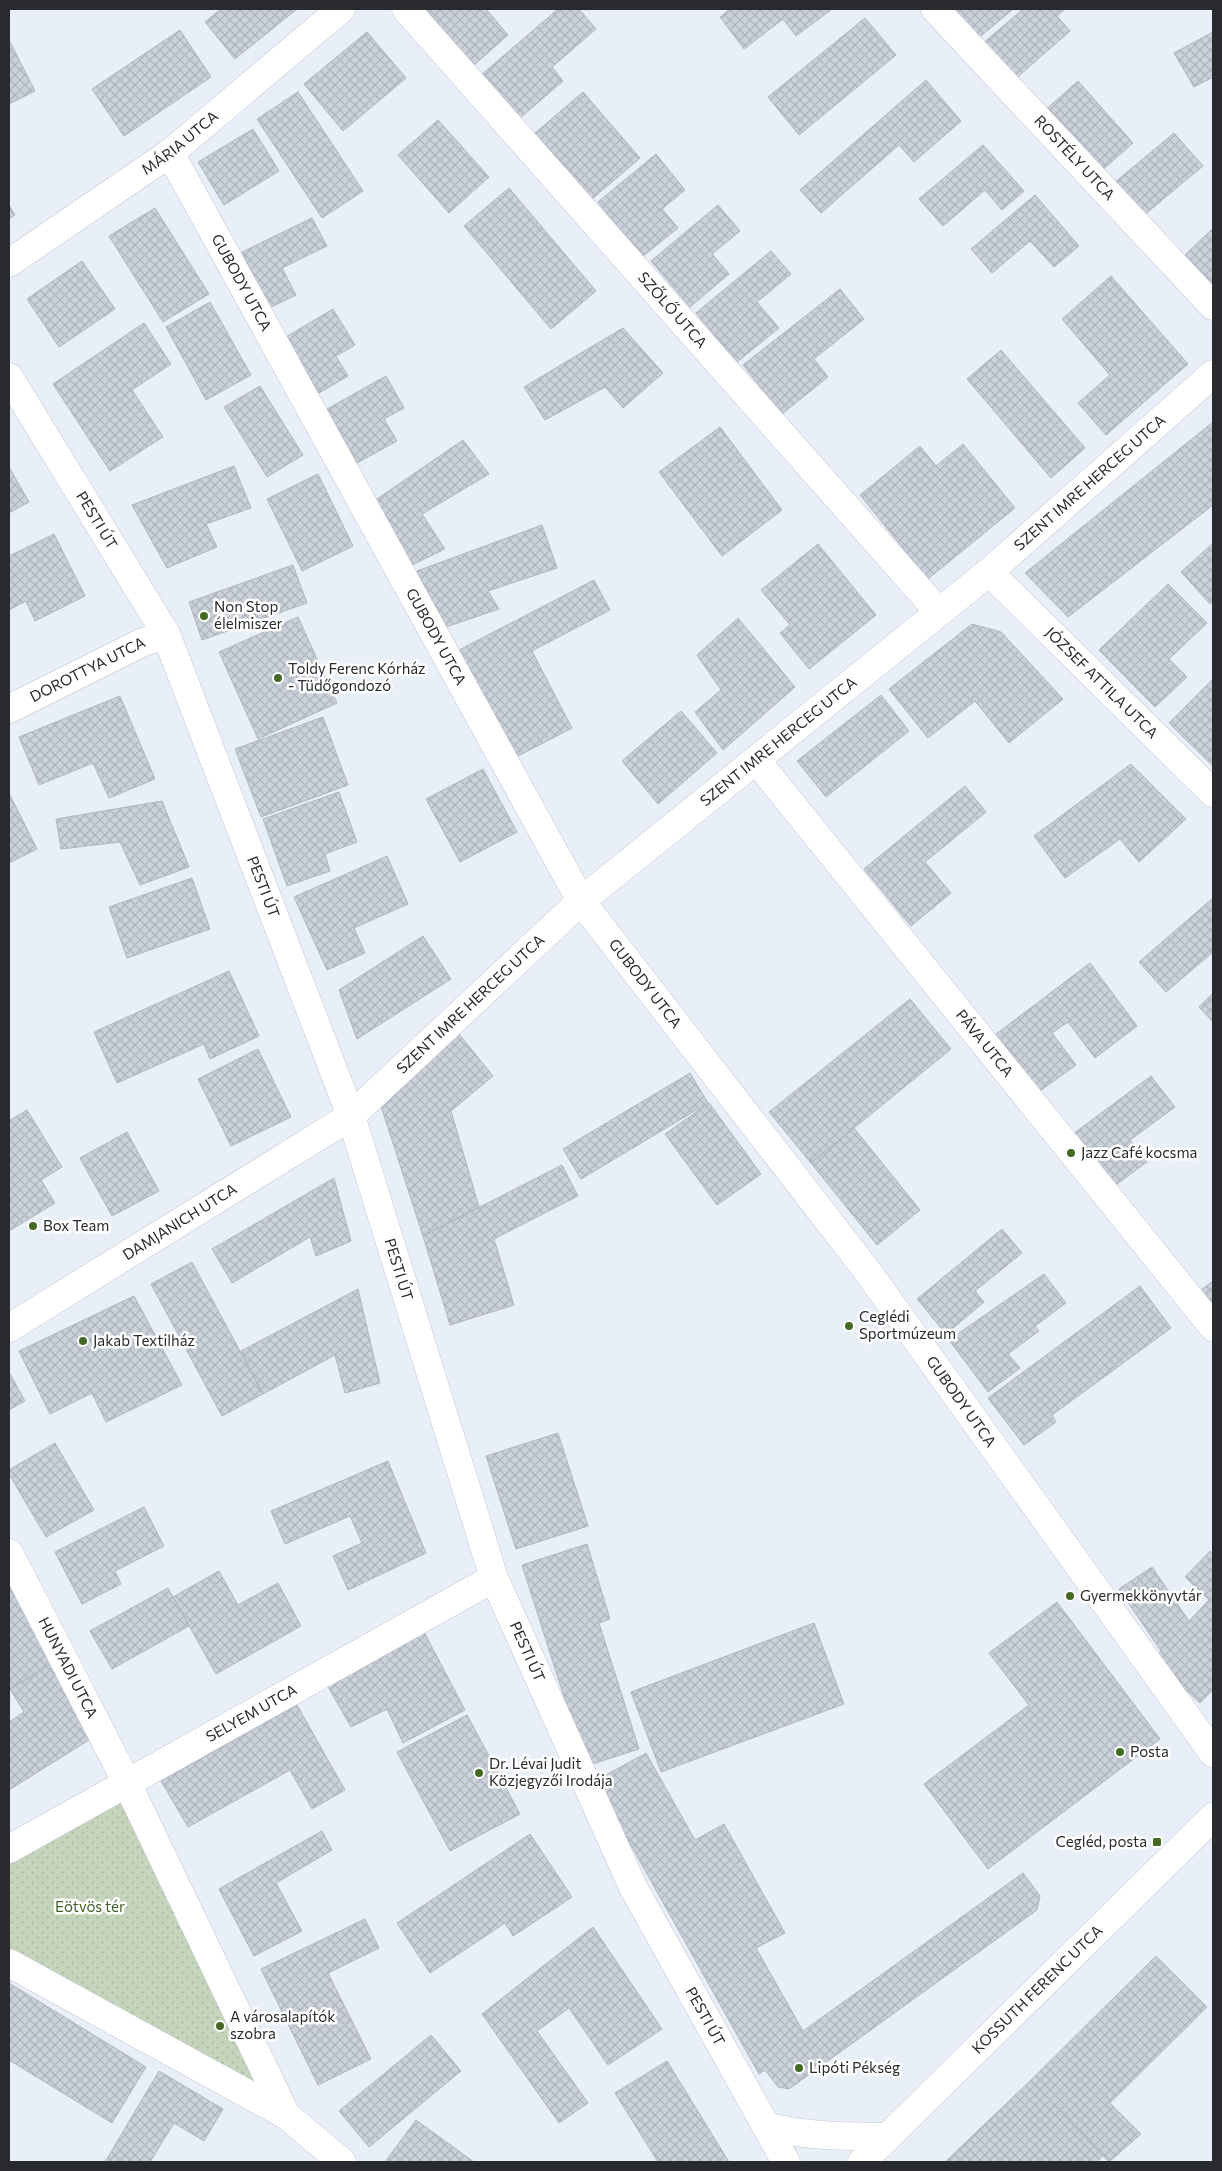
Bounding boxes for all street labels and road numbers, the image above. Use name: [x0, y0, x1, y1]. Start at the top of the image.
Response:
street label: MÁRIA UTCA: [138, 106, 221, 178]
street label: ROSTÉLY UTCA: [1031, 111, 1119, 203]
street label: GUBODY UTCA: [208, 231, 276, 334]
street label: SZŐLŐ UTCA: [635, 268, 711, 351]
street label: SZENT IMRE HERCEG UTCA: [1010, 410, 1169, 554]
street label: PESTI ÚT: [73, 488, 122, 552]
street label: GUBODY UTCA: [403, 585, 471, 688]
street label: JÓZSEF ATTILA UTCA: [1042, 623, 1162, 742]
street label: DOROTTYA UTCA: [27, 632, 148, 705]
street label: SZENT IMRE HERCEG UTCA: [696, 672, 860, 809]
street label: PESTI ÚT: [244, 853, 284, 920]
street label: SZENT IMRE HERCEG UTCA: [392, 930, 548, 1077]
street label: GUBODY UTCA: [606, 935, 686, 1031]
street label: PÁVA UTCA: [953, 1006, 1018, 1080]
street label: DAMJANICH UTCA: [119, 1179, 240, 1263]
street label: PESTI ÚT: [381, 1236, 418, 1303]
street label: GUBODY UTCA: [923, 1352, 1000, 1450]
street label: HUNYADI UTCA: [35, 1614, 102, 1721]
street label: PESTI ÚT: [507, 1618, 550, 1685]
street label: SELYEM UTCA: [203, 1680, 300, 1745]
street label: KOSSUTH FERENC UTCA: [968, 1921, 1106, 2057]
street label: PESTI ÚT: [682, 1983, 730, 2049]

